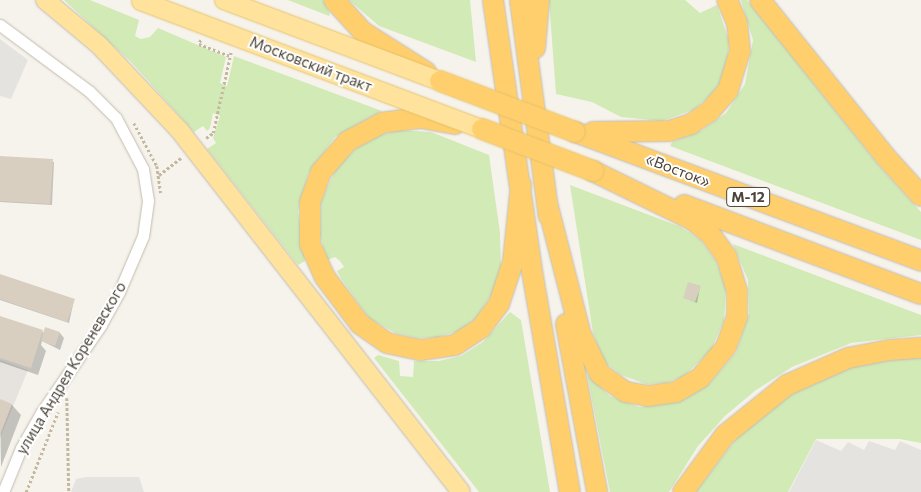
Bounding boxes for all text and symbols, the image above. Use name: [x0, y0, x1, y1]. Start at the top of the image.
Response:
street label: Московский тракт: [247, 32, 375, 96]
street label: «Восток»: [643, 150, 713, 190]
road number: М-12: [726, 186, 770, 208]
street label: улица Андрея Кореневского: [12, 278, 130, 458]

